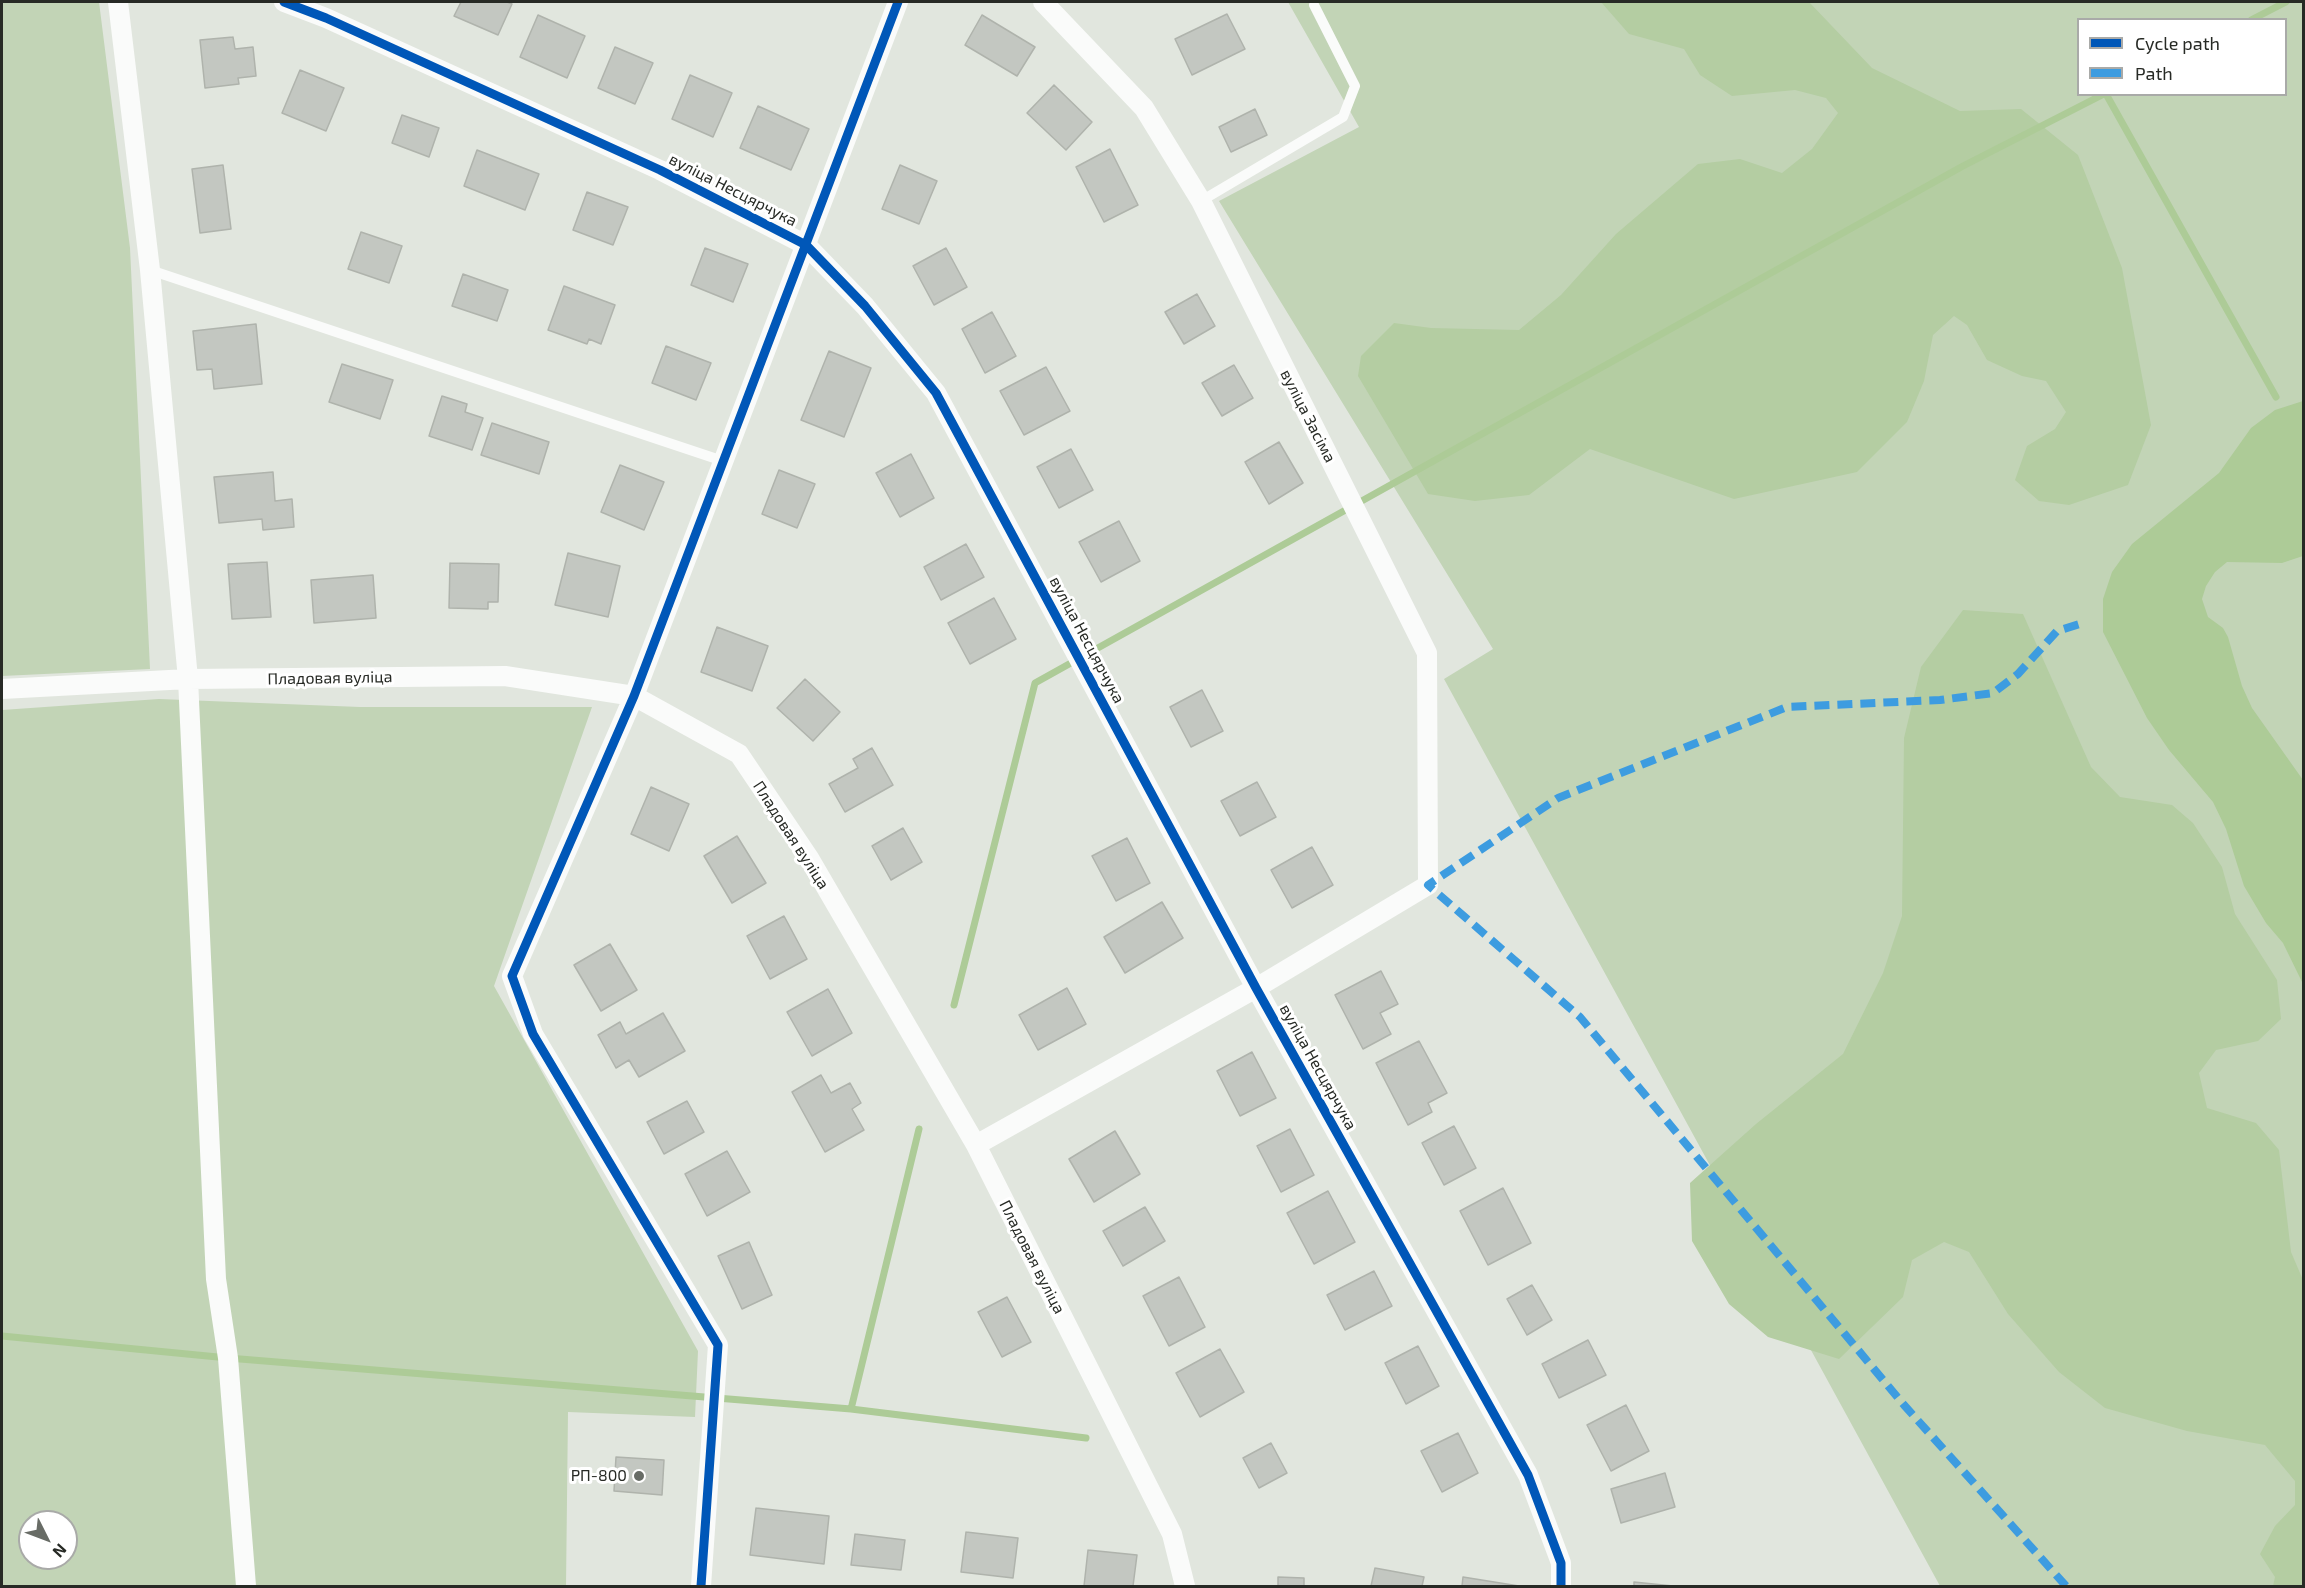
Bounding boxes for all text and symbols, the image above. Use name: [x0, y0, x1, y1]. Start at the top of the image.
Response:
legend: [2077, 18, 2287, 96]
text: Cycle path: [2135, 32, 2220, 54]
text: Path: [2135, 62, 2173, 84]
street label: вуліца Несцярчука: [666, 149, 800, 231]
street label: вуліца Засіма: [1276, 366, 1340, 466]
street label: вуліца Несцярчука: [1045, 573, 1129, 707]
street label: Пладовая вуліца: [267, 667, 393, 689]
street label: Пладовая вуліца: [749, 777, 833, 893]
street label: вуліца Несцярчука: [1275, 1001, 1361, 1133]
street label: Пладовая вуліца: [995, 1197, 1069, 1317]
place label: РП-800: [571, 1466, 627, 1486]
marker: РП-800: [632, 1469, 646, 1483]
north arrow: [18, 1510, 78, 1570]
text: N: [49, 1540, 71, 1562]

